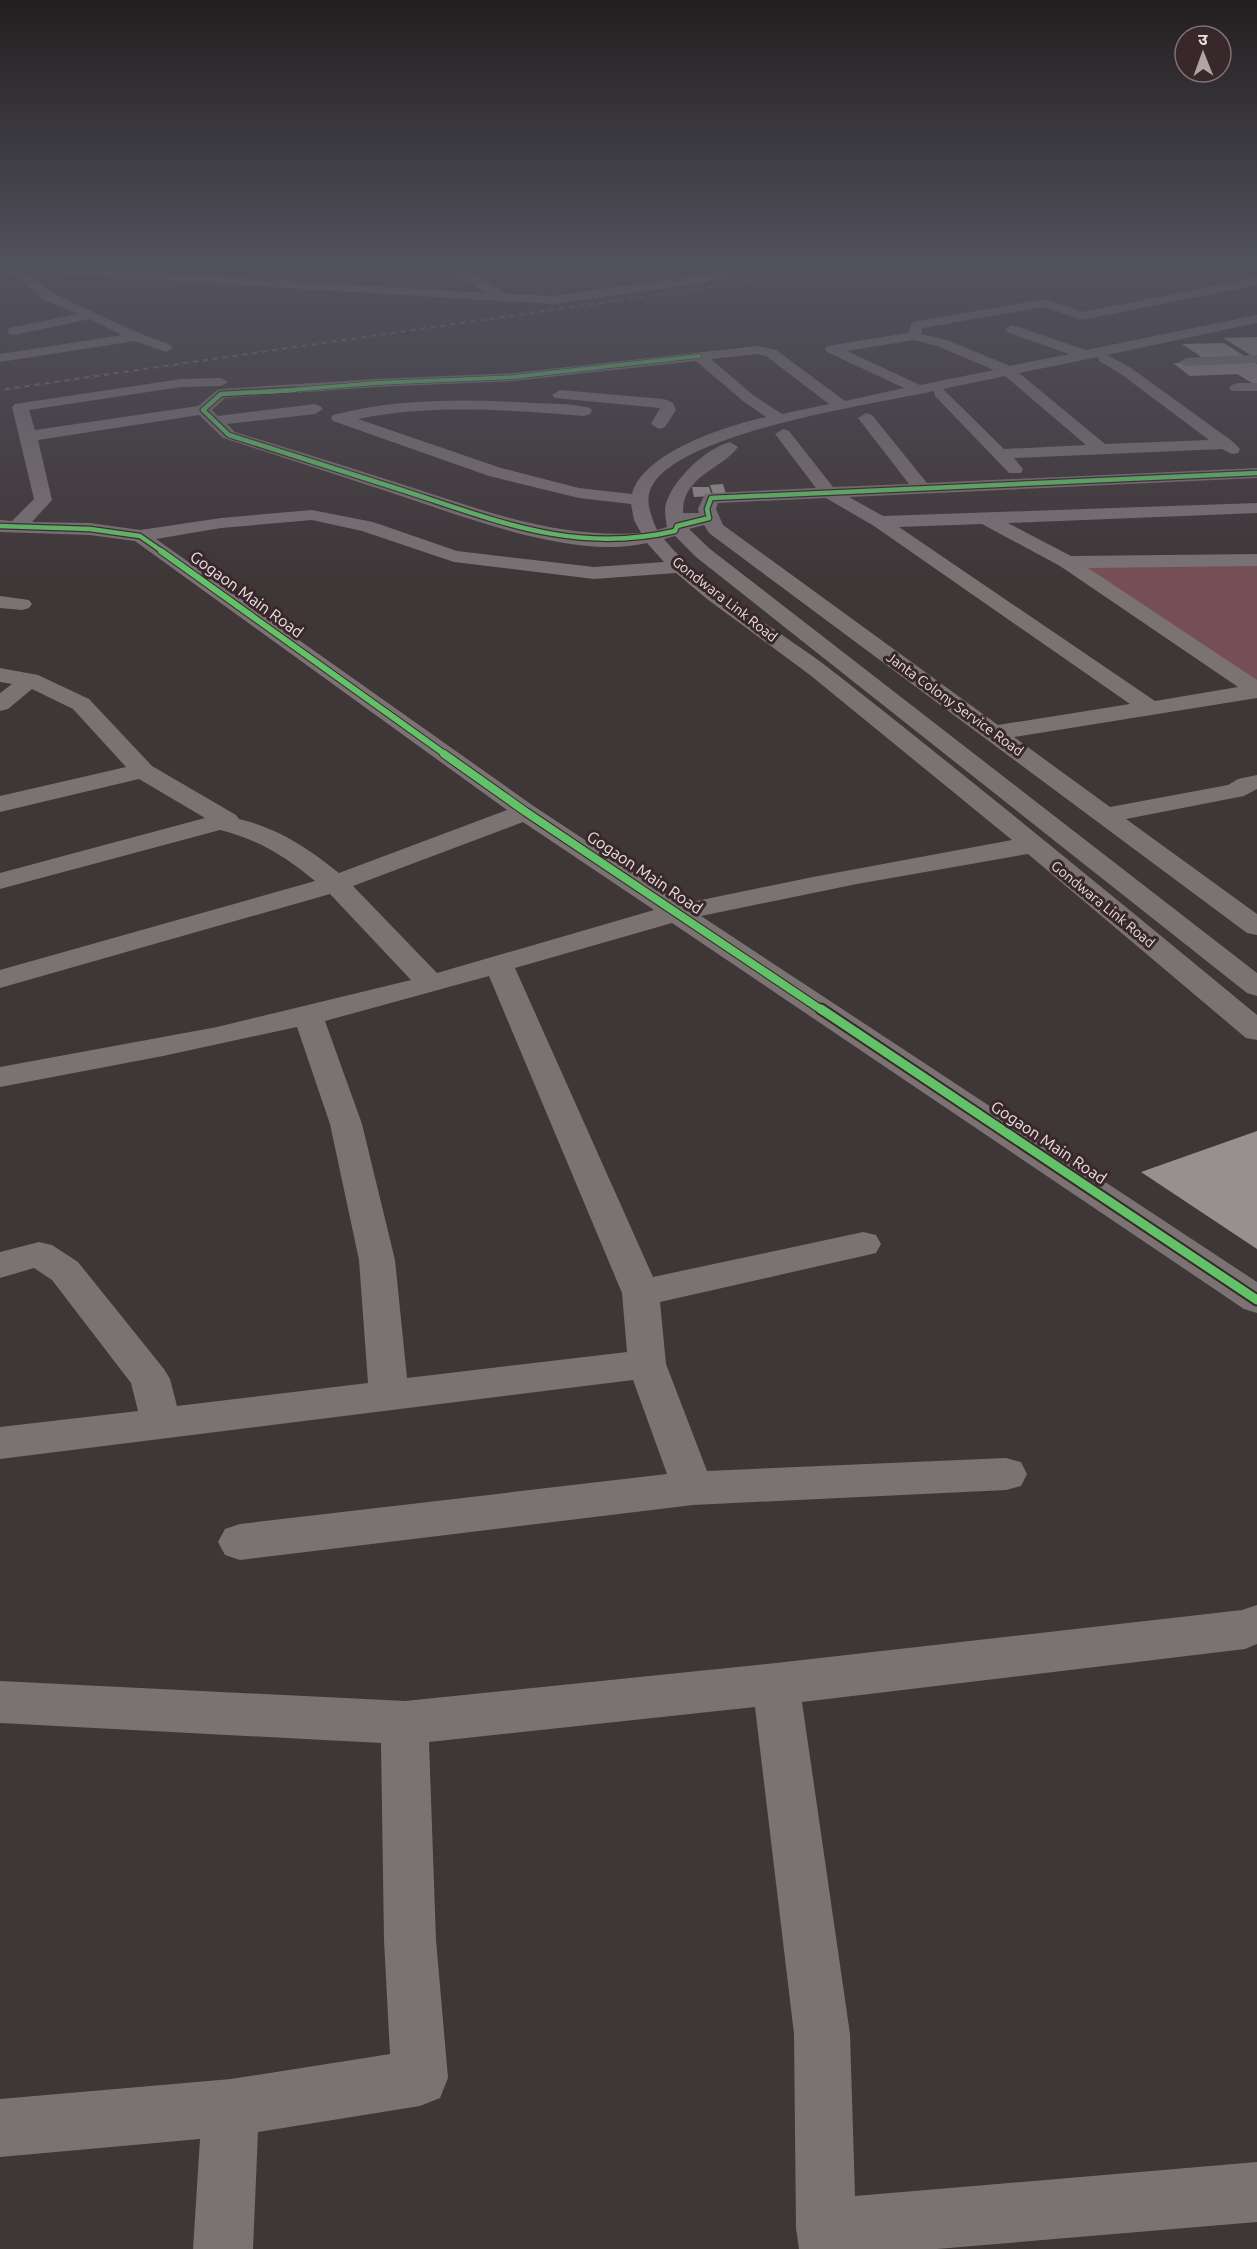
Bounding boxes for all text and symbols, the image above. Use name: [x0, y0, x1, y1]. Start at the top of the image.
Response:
north arrow: [1173, 24, 1233, 84]
text: उ: [1198, 30, 1208, 48]
street label: Gogaon Main Road: [187, 547, 307, 641]
street label: Gondwara Link Road: [669, 553, 781, 645]
street label: Janta Colony Service Road: [884, 649, 1026, 759]
street label: Gogaon Main Road: [584, 827, 706, 917]
street label: Gondwara Link Road: [1048, 857, 1158, 951]
street label: Gogaon Main Road: [988, 1097, 1110, 1187]

